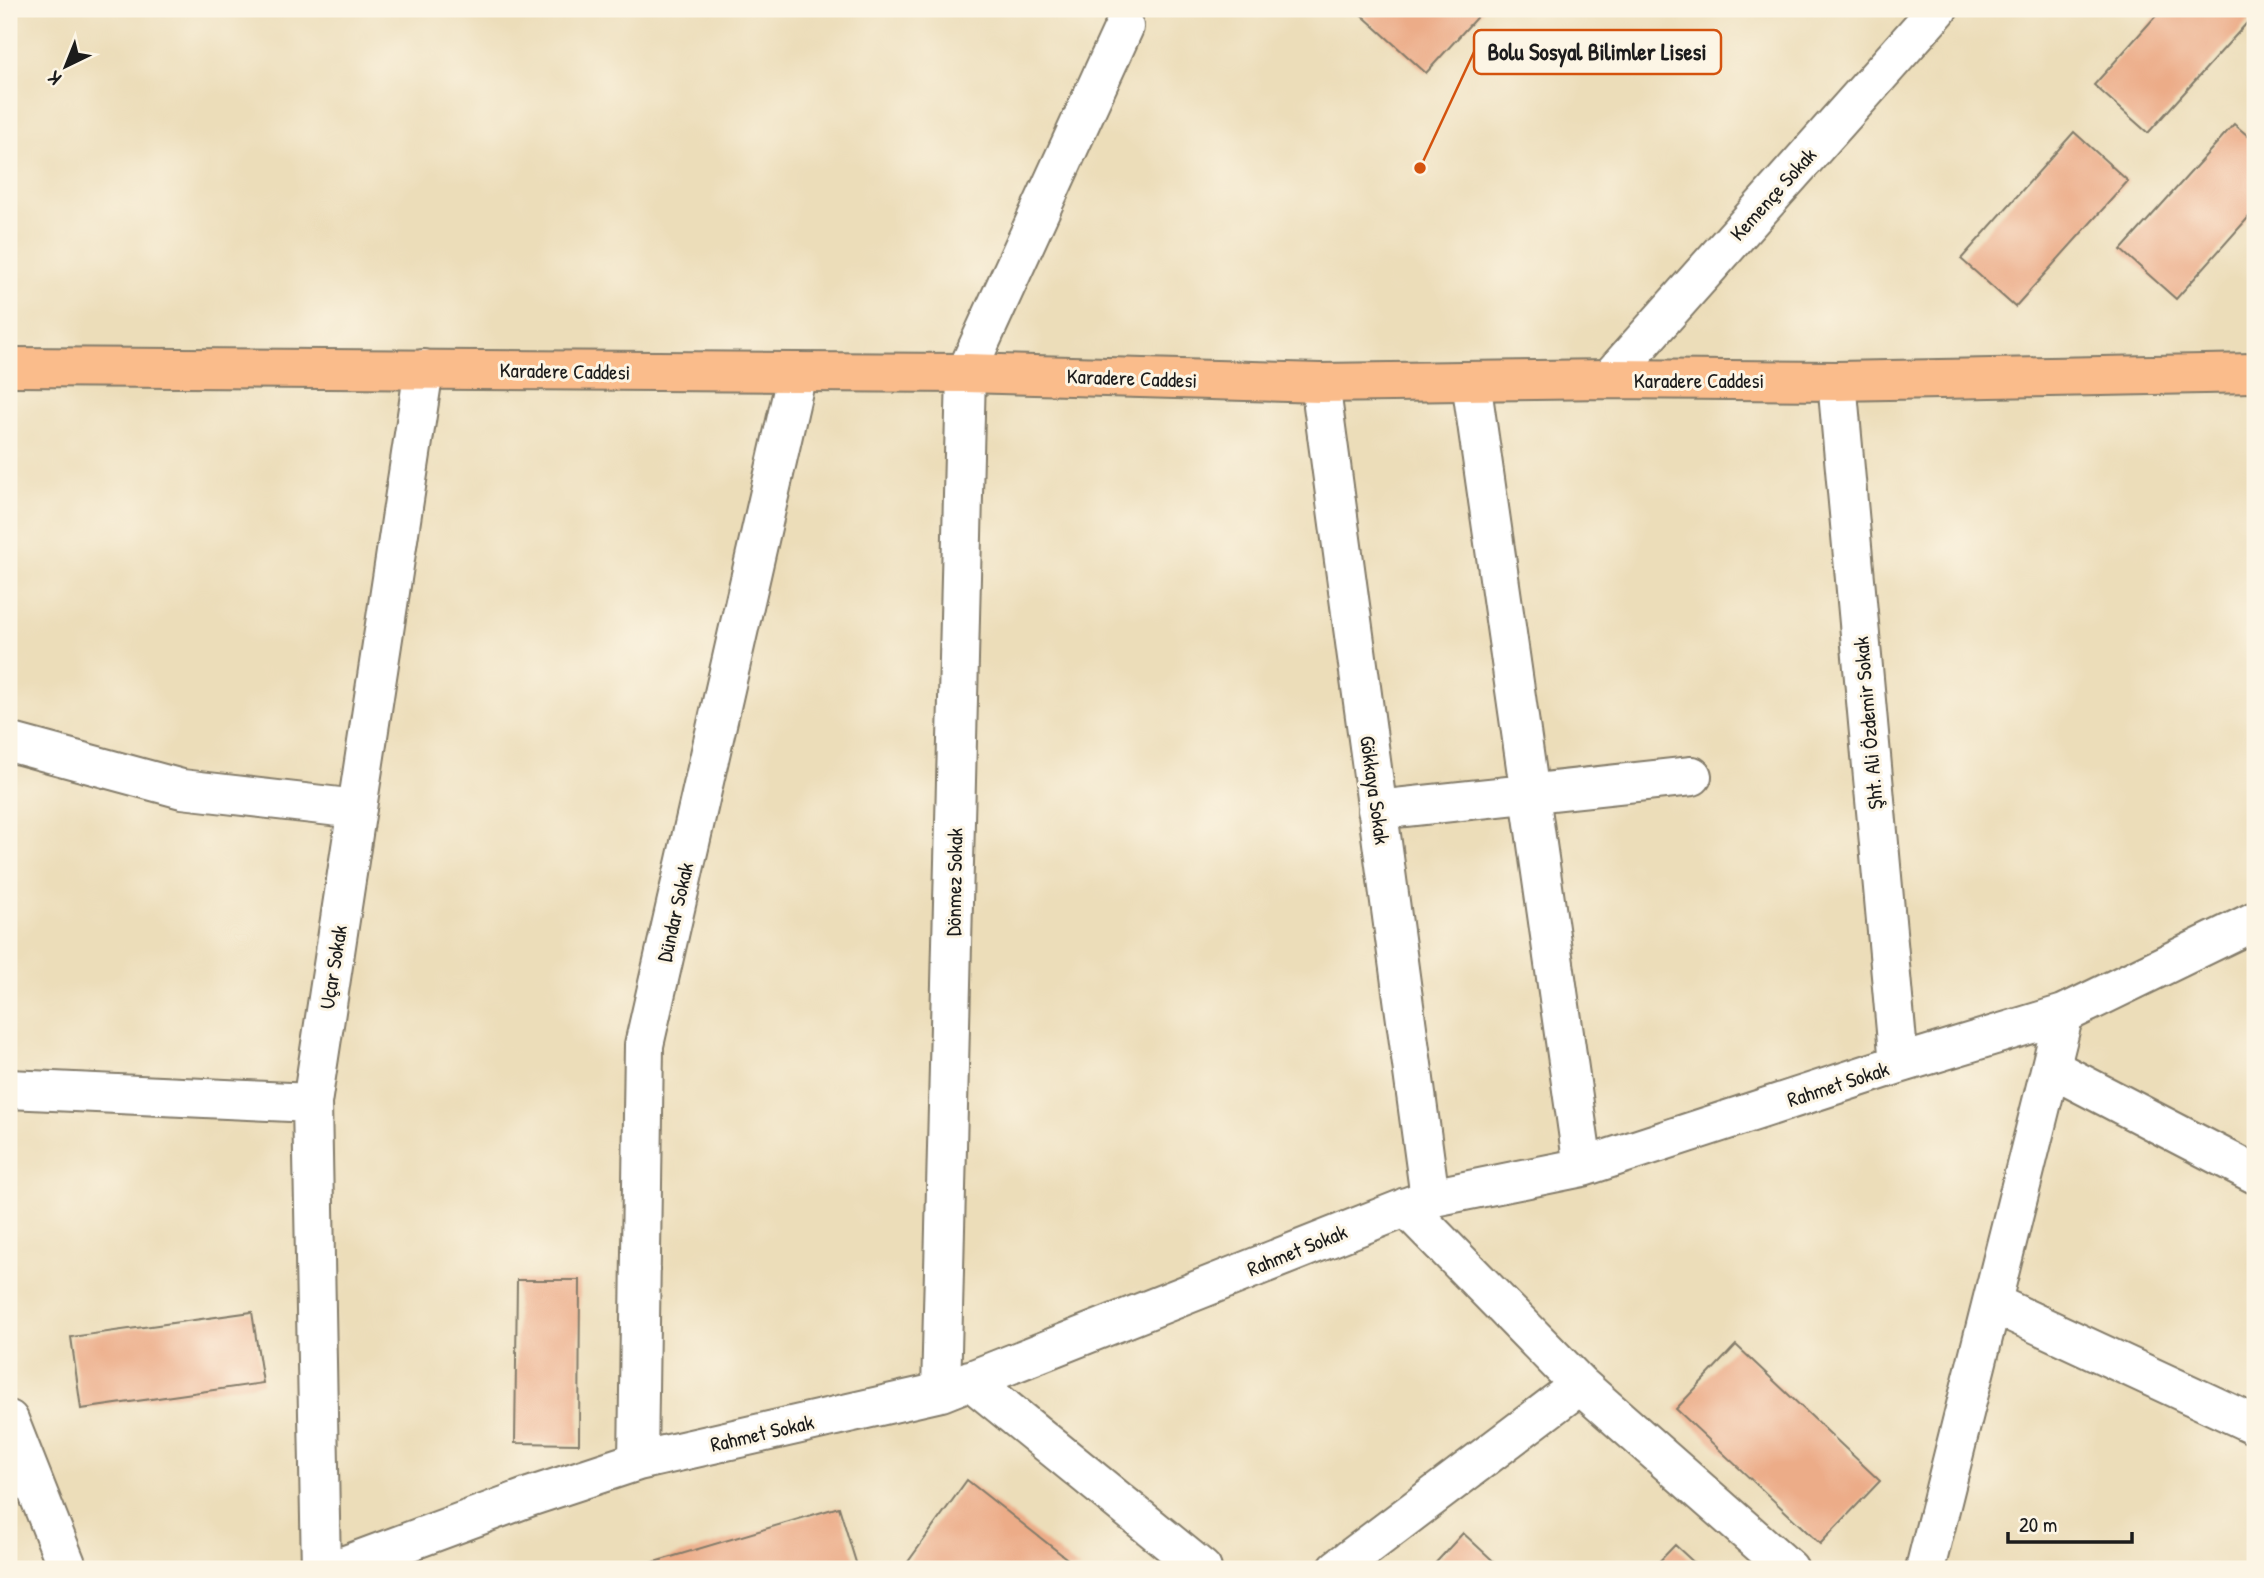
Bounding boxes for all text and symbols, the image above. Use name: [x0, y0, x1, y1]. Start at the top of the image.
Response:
callout: Bolu Sosyal Bilimler Lisesi: [1474, 30, 1721, 74]
north arrow: [32, 32, 102, 102]
text: Bolu Sosyal Bilimler Lisesi: [1487, 36, 1707, 68]
text: K: [42, 65, 67, 91]
street label: Kemençe Sokak: [1723, 141, 1823, 247]
street label: Karadere Caddesi: [499, 355, 631, 387]
street label: Karadere Caddesi: [1066, 361, 1198, 395]
street label: Karadere Caddesi: [1634, 366, 1764, 395]
street label: Şht. Ali Özdemir Sokak: [1846, 635, 1890, 811]
street label: Gökkaya Sokak: [1353, 734, 1397, 847]
street label: Dönmez Sokak: [939, 827, 969, 936]
street label: Dündar Sokak: [650, 859, 701, 964]
street label: Uçar Sokak: [312, 923, 354, 1011]
street label: Rahmet Sokak: [1784, 1054, 1893, 1114]
street label: Rahmet Sokak: [1243, 1217, 1351, 1283]
street label: Rahmet Sokak: [708, 1407, 817, 1459]
scale bar: [2008, 1501, 2133, 1545]
text: 20 m: [2019, 1510, 2057, 1539]

